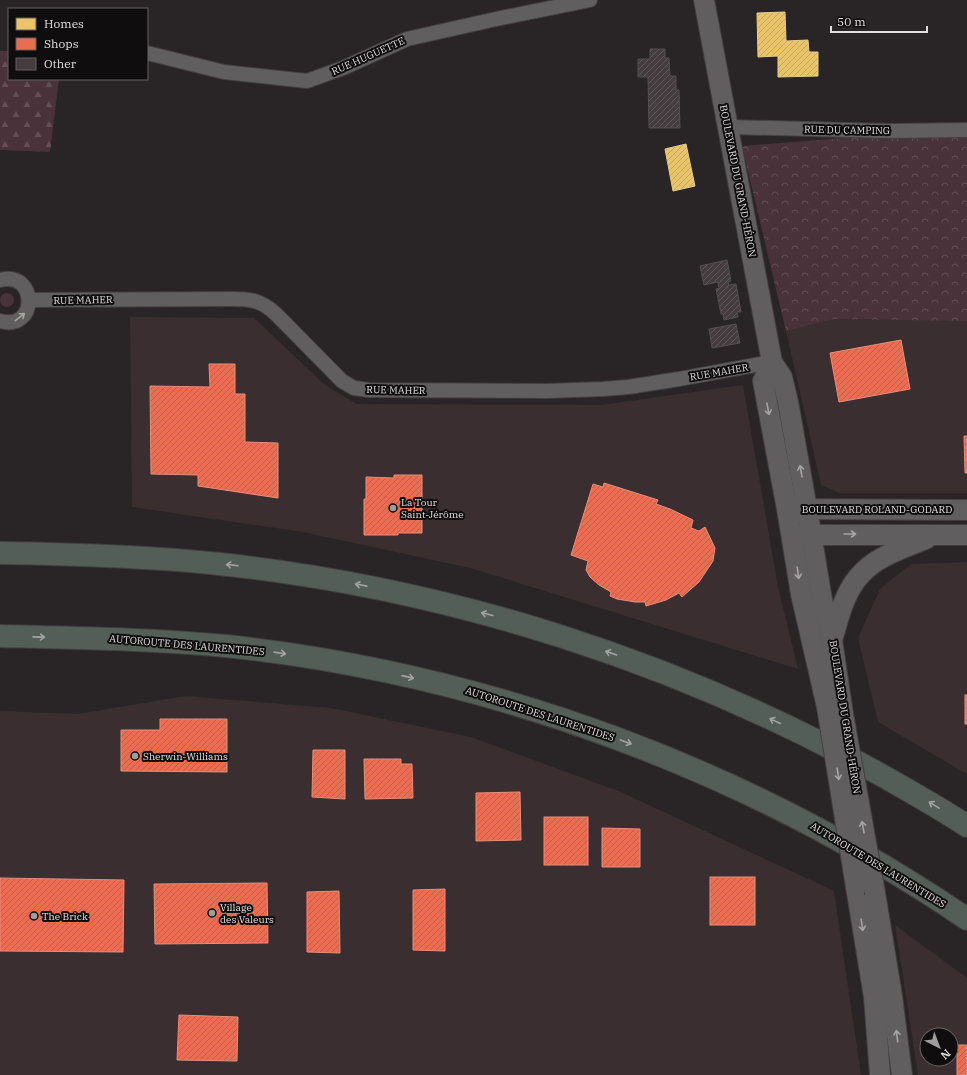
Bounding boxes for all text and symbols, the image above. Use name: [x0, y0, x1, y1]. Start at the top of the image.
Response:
legend: [8, 8, 148, 80]
scale bar: [831, 8, 927, 34]
text: 50 m: [837, 14, 866, 29]
text: Homes: [44, 16, 84, 31]
street label: RUE HUGUETTE: [329, 34, 407, 78]
text: Shops: [44, 36, 79, 51]
text: Other: [44, 56, 77, 71]
street label: BOULEVARD DU GRAND-HÉRON: [717, 104, 759, 259]
street label: RUE DU CAMPING: [804, 123, 890, 137]
street label: RUE MAHER: [53, 293, 113, 307]
one-way arrow: [14, 313, 25, 321]
street label: RUE MAHER: [689, 360, 750, 384]
street label: RUE MAHER: [366, 383, 426, 397]
one-way arrow: [764, 402, 772, 415]
one-way arrow: [796, 465, 804, 478]
place label: La Tour Saint-Jérôme: [401, 496, 464, 521]
marker: La Tour Saint-Jérôme: [388, 503, 398, 513]
street label: BOULEVARD ROLAND-GODARD: [802, 503, 952, 516]
one-way arrow: [843, 531, 856, 538]
one-way arrow: [226, 561, 239, 569]
one-way arrow: [794, 567, 802, 580]
one-way arrow: [355, 581, 368, 589]
one-way arrow: [481, 610, 494, 617]
street label: AUTOROUTE DES LAURENTIDES: [109, 632, 265, 658]
one-way arrow: [32, 633, 45, 641]
street label: BOULEVARD DU GRAND-HÉRON: [826, 639, 864, 795]
one-way arrow: [273, 649, 286, 657]
one-way arrow: [606, 649, 618, 657]
one-way arrow: [401, 673, 414, 681]
street label: AUTOROUTE DES LAURENTIDES: [464, 684, 616, 744]
one-way arrow: [770, 717, 782, 724]
one-way arrow: [620, 739, 632, 747]
place label: Sherwin-Williams: [143, 750, 228, 763]
marker: Sherwin-Williams: [130, 751, 140, 761]
one-way arrow: [834, 767, 842, 780]
one-way arrow: [928, 801, 940, 809]
street label: AUTOROUTE DES LAURENTIDES: [808, 819, 948, 911]
one-way arrow: [859, 821, 867, 834]
place label: Village des Valeurs: [220, 901, 274, 926]
marker: Village des Valeurs: [207, 908, 217, 918]
place label: The Brick: [42, 910, 88, 923]
marker: The Brick: [29, 911, 39, 921]
one-way arrow: [859, 918, 867, 931]
north arrow: [919, 1027, 959, 1067]
one-way arrow: [894, 1030, 901, 1043]
text: N: [938, 1046, 954, 1063]

